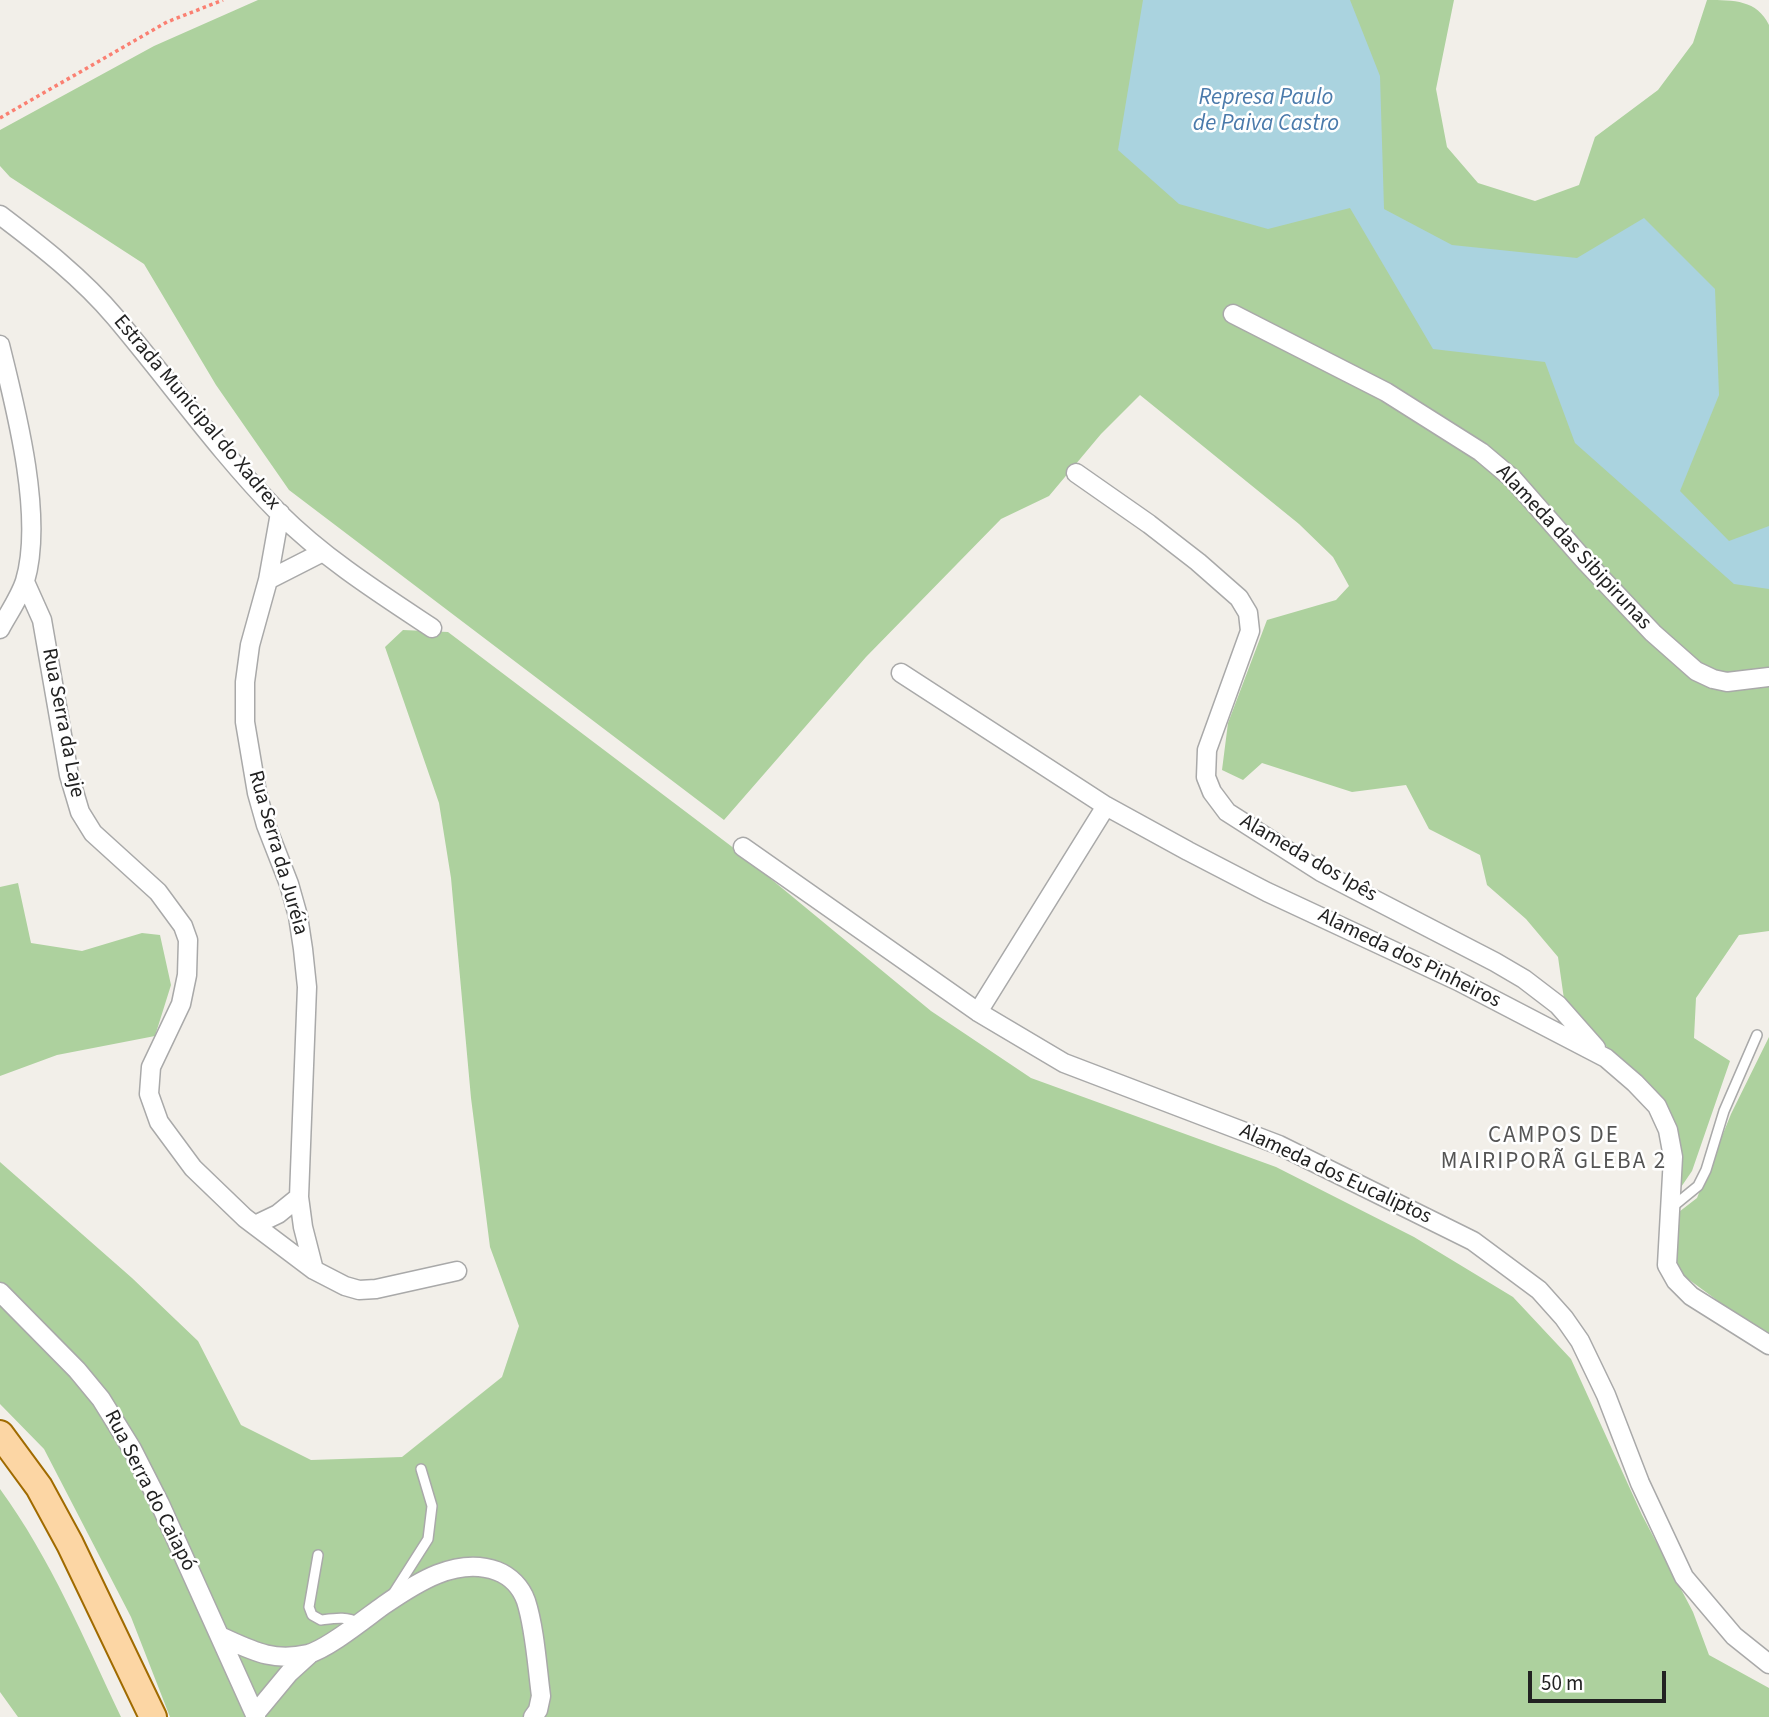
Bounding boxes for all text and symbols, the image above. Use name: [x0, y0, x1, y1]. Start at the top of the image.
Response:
water label: Represa Paulo de Paiva Castro: [1193, 85, 1339, 139]
street label: Estrada Municipal do Xadrex: [107, 310, 285, 516]
street label: Alameda das Sibipirunas: [1490, 460, 1656, 636]
street label: Rua Serra da Laje: [35, 646, 89, 800]
street label: Rua Serra da Juréia: [241, 768, 313, 938]
street label: Alameda dos Ipês: [1235, 810, 1381, 908]
street label: Alameda dos Pinheiros: [1313, 904, 1505, 1014]
street label: Alameda dos Eucaliptos: [1235, 1119, 1435, 1231]
district label: CAMPOS DE MAIRIPORÃ GLEBA 2: [1443, 1123, 1665, 1177]
street label: Rua Serra do Caiapó: [98, 1406, 200, 1576]
scale bar: [1531, 1658, 1669, 1702]
text: 50 m: [1541, 1668, 1583, 1698]

